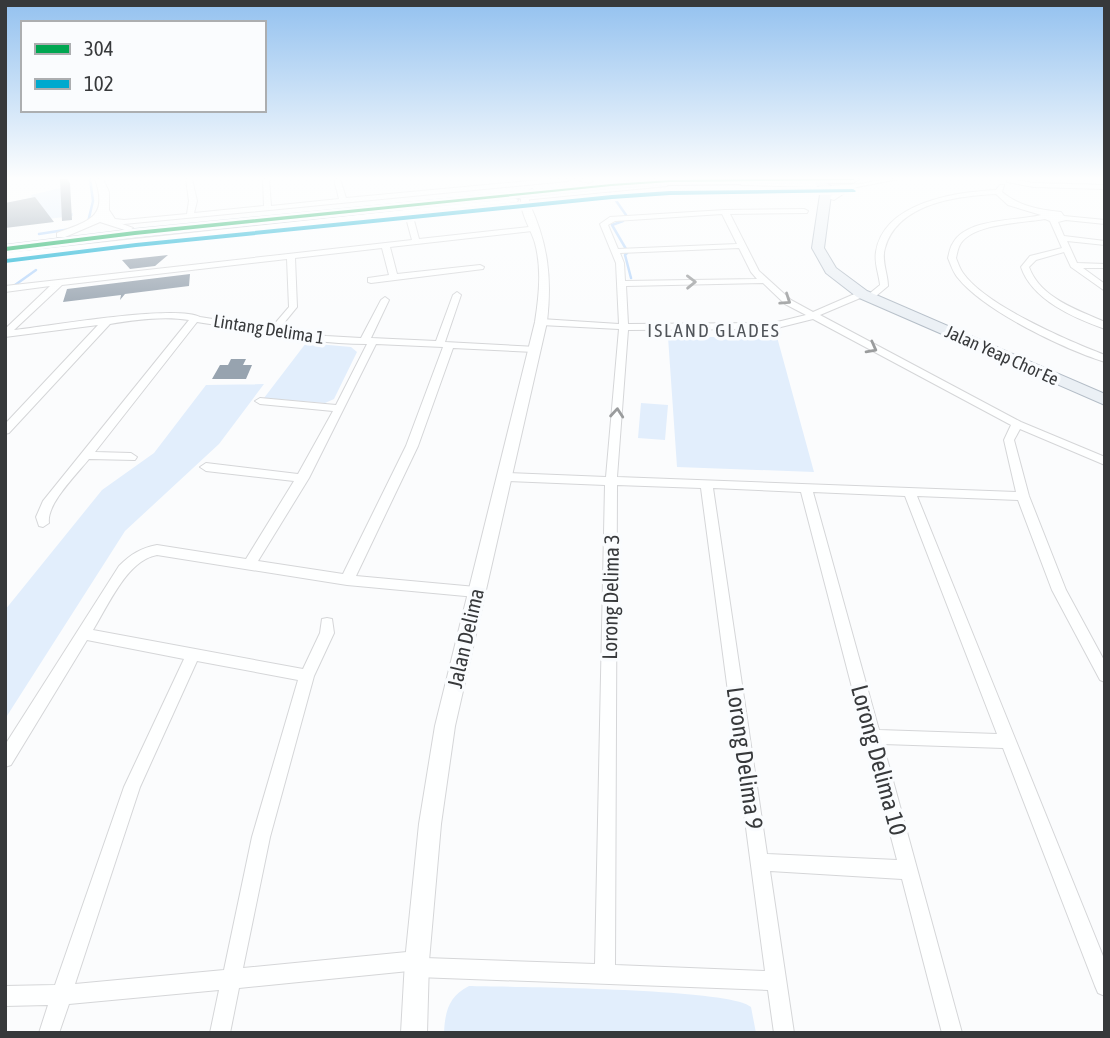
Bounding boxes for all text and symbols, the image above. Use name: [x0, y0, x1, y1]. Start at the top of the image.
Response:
legend: [21, 21, 266, 112]
text: 304: [84, 36, 114, 60]
text: 102: [84, 71, 114, 95]
one-way arrow: [686, 275, 697, 290]
one-way arrow: [778, 292, 791, 304]
street label: Lintang Delima 1: [212, 310, 326, 348]
district label: ISLAND GLADES: [647, 319, 781, 341]
street label: Jalan Yeap Chor Ee: [942, 321, 1062, 389]
one-way arrow: [865, 339, 878, 353]
one-way arrow: [609, 407, 624, 418]
street label: Lorong Delima 3: [597, 534, 623, 660]
street label: Jalan Delima: [442, 586, 488, 690]
street label: Lorong Delima 10: [846, 682, 912, 838]
street label: Lorong Delima 9: [722, 685, 768, 831]

